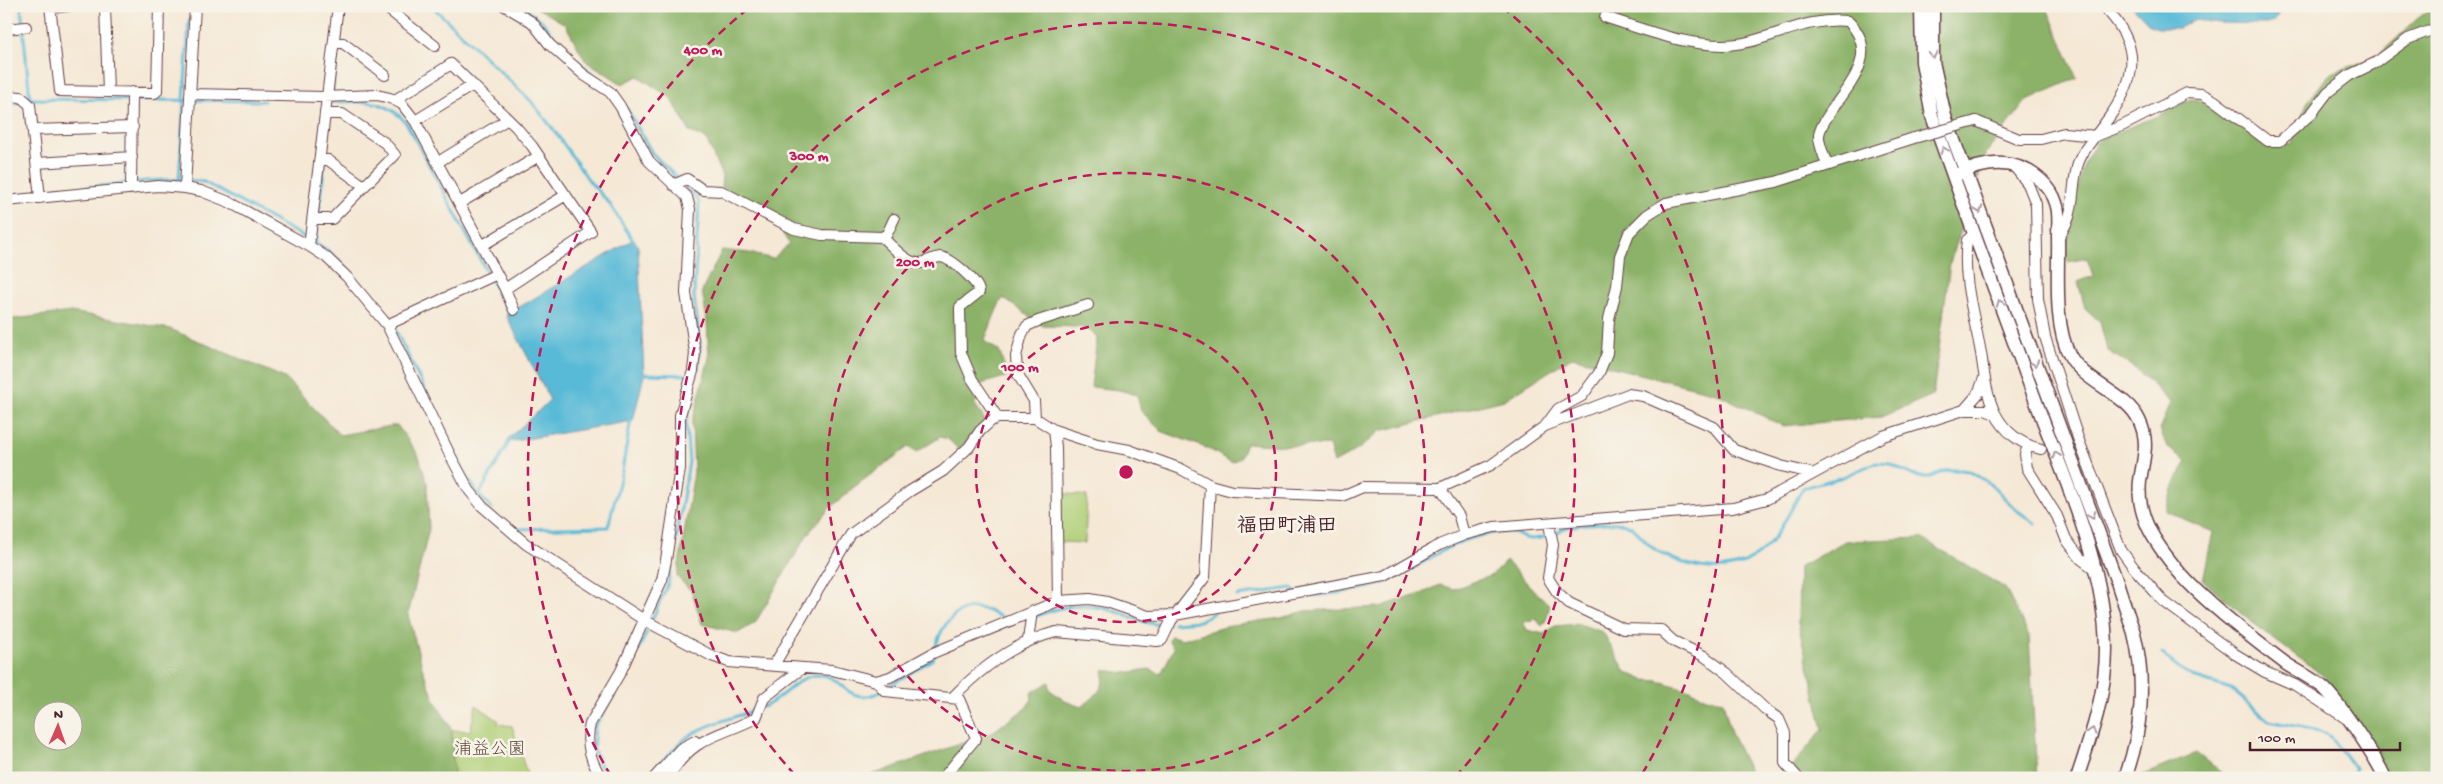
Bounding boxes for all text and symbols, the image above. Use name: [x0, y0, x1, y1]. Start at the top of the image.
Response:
text: 400 m: [683, 42, 723, 60]
one-way arrow: [1927, 51, 1938, 59]
one-way arrow: [1940, 146, 1950, 155]
text: 300 m: [788, 148, 829, 166]
one-way arrow: [1973, 205, 1983, 214]
text: 200 m: [896, 254, 935, 272]
one-way arrow: [1996, 299, 2006, 308]
one-way arrow: [2029, 358, 2039, 367]
text: 100 m: [1000, 359, 1039, 377]
one-way arrow: [2052, 452, 2062, 460]
centre of rings: [1117, 463, 1135, 481]
one-way arrow: [2086, 510, 2096, 519]
district label: 福田町浦田: [1237, 514, 1337, 539]
north arrow: [32, 702, 82, 752]
text: N: [54, 707, 63, 724]
scale bar: [2250, 719, 2400, 751]
one-way arrow: [2087, 728, 2097, 736]
text: 100 m: [2257, 730, 2296, 748]
park label: 浦益公園: [454, 739, 526, 761]

